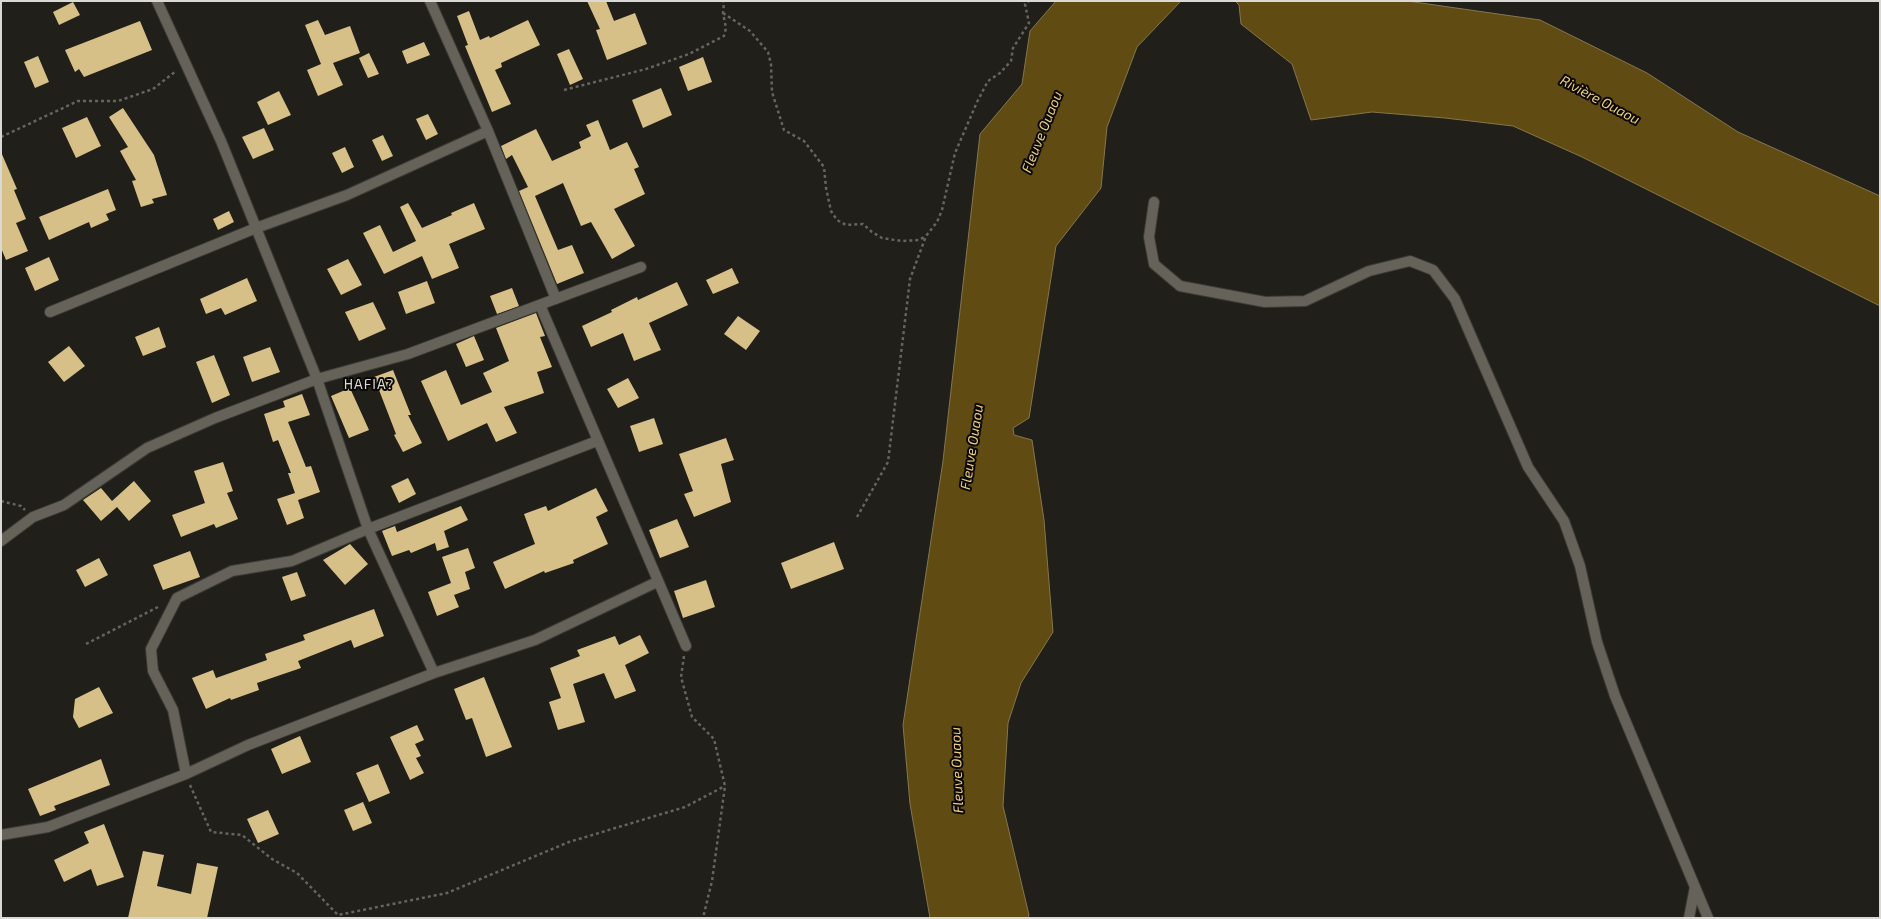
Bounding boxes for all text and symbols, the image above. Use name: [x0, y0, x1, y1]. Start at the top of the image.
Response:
water label: Rivière Ouaou: [1557, 72, 1643, 128]
water label: Fleuve Ouaou: [1018, 89, 1066, 175]
district label: HAFIA?: [344, 376, 394, 392]
water label: Fleuve Ouaou: [957, 403, 987, 491]
water label: Fleuve Ouaou: [947, 727, 967, 813]

